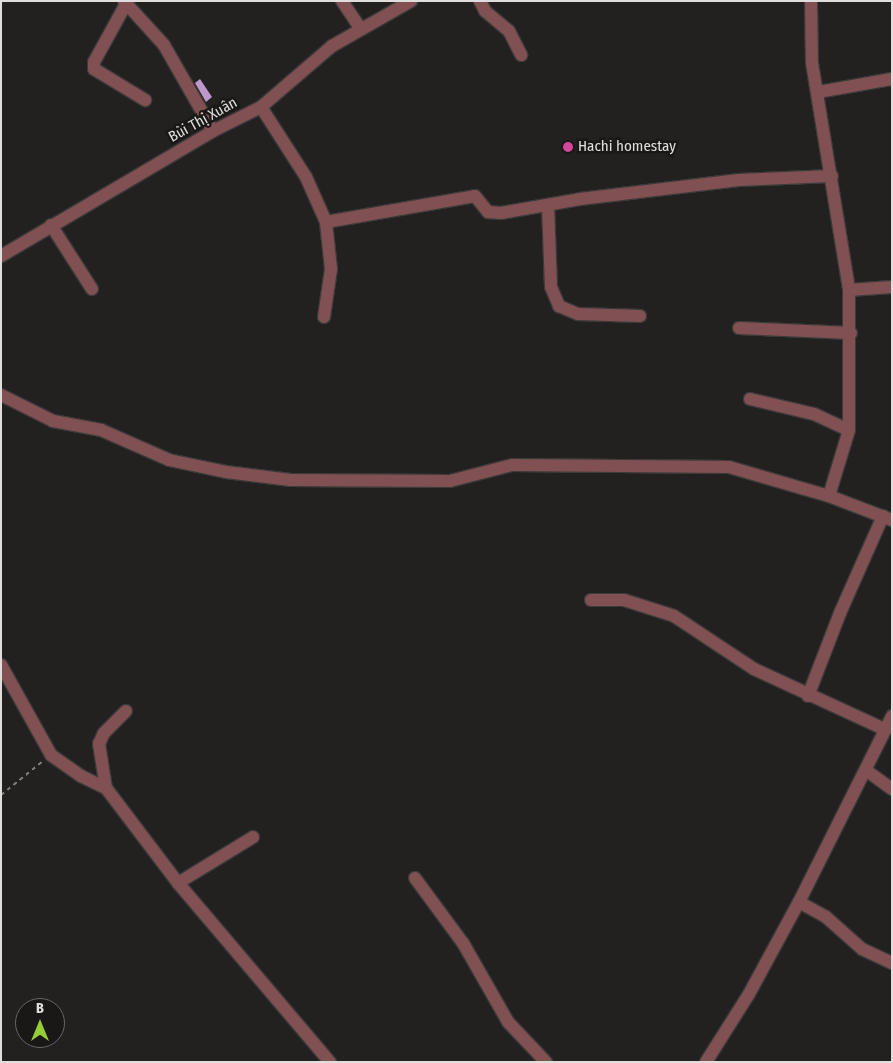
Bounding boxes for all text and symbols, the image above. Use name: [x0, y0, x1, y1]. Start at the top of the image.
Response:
street label: Bùi Thị Xuân: [165, 94, 241, 146]
place label: Hachi homestay: [578, 138, 676, 156]
marker: Hachi homestay: [562, 141, 574, 153]
north arrow: [15, 998, 65, 1048]
text: B: [36, 1000, 44, 1017]

